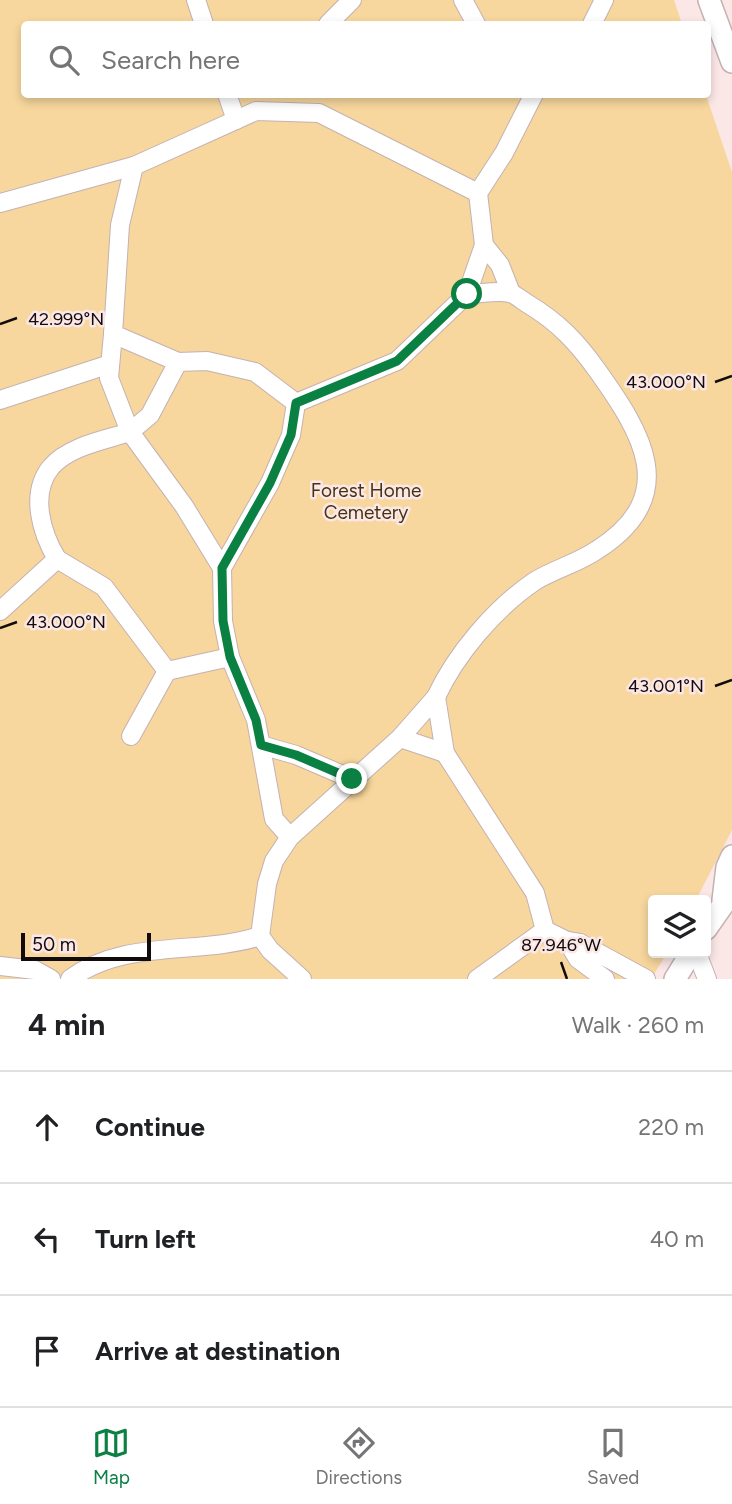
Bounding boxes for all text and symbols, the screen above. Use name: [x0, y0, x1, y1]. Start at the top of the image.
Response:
search box: [21, 21, 711, 98]
icon: search: [45, 41, 83, 79]
text: Search here: [101, 44, 240, 76]
route start: [451, 278, 482, 309]
text: 42.999°N: [28, 308, 104, 330]
text: 43.000°N: [626, 371, 706, 393]
park label: Forest Home Cemetery: [311, 479, 421, 524]
text: 43.000°N: [26, 611, 106, 633]
text: 43.001°N: [628, 675, 704, 697]
route end: [336, 763, 367, 794]
map controls: [648, 895, 711, 958]
button: layers: [648, 895, 711, 958]
scale bar: [21, 930, 150, 962]
text: 50 m: [32, 933, 76, 956]
text: 87.946°W: [521, 934, 602, 956]
text: 4 min: [28, 1006, 105, 1043]
text: Walk · 260 m: [572, 1011, 704, 1039]
icon: ahead: [28, 1108, 66, 1146]
text: Continue: [95, 1111, 205, 1143]
text: 220 m: [638, 1113, 704, 1141]
icon: left: [28, 1220, 66, 1258]
text: Turn left: [95, 1223, 196, 1255]
text: 40 m: [650, 1225, 704, 1253]
icon: arrive: [28, 1332, 66, 1370]
text: Arrive at destination: [95, 1335, 340, 1367]
tab: Map: [92, 1424, 130, 1489]
tab: Directions: [315, 1424, 402, 1489]
tab: Saved: [587, 1424, 639, 1489]

